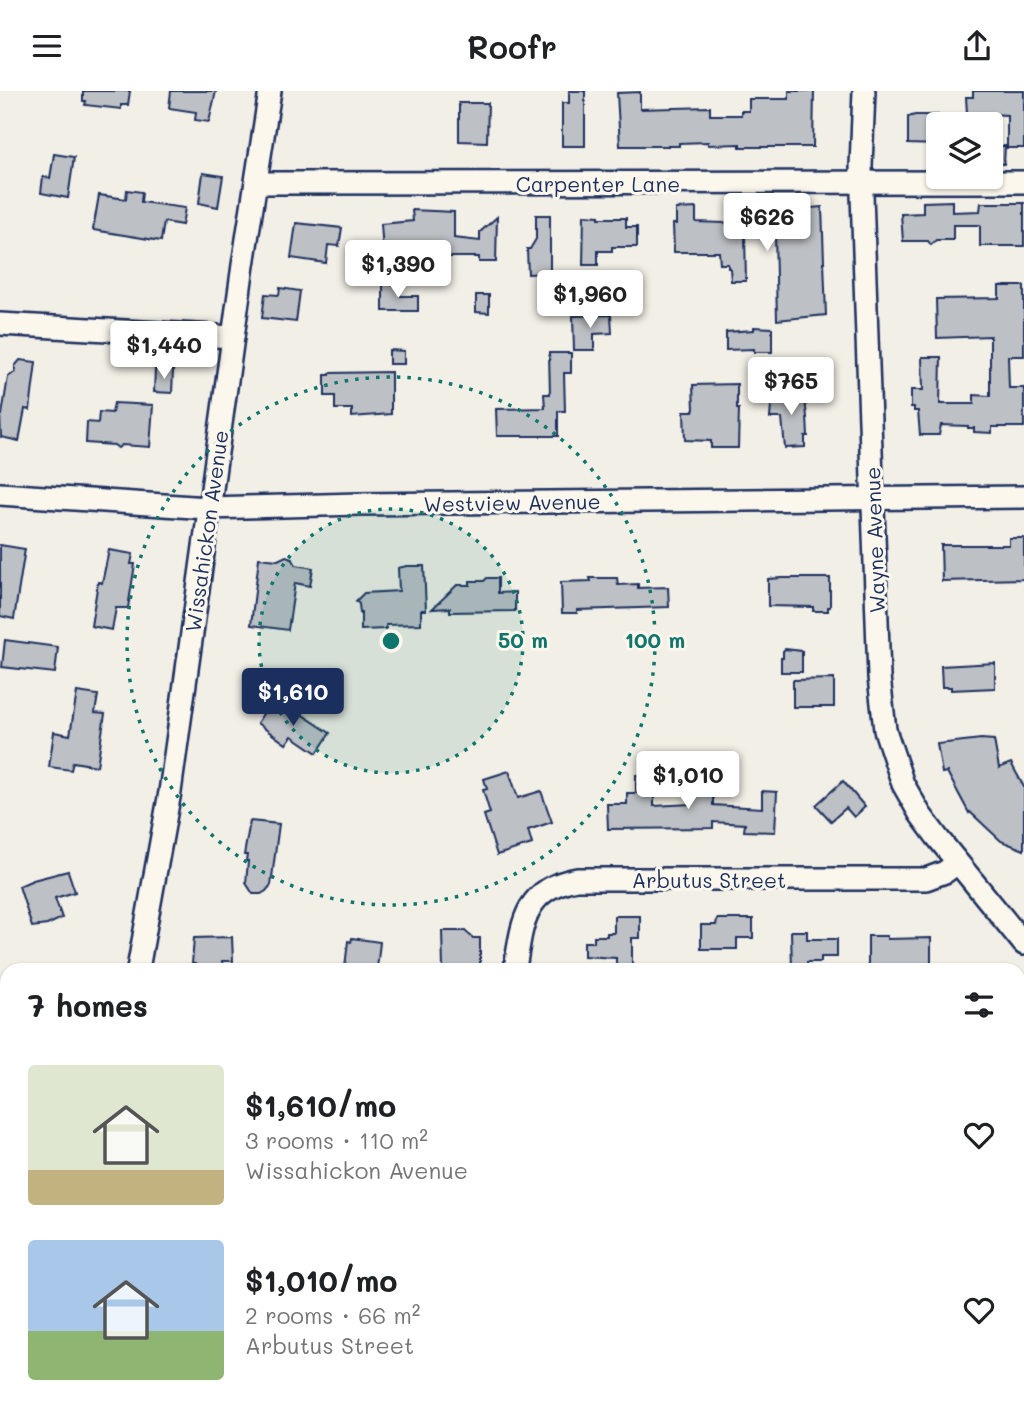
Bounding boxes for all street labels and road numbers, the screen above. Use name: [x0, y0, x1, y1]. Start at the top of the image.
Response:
street label: Carpenter Lane: [516, 170, 680, 197]
street label: Wissahickon Avenue: [178, 428, 234, 634]
street label: Wayne Avenue: [858, 466, 890, 614]
street label: Westview Avenue: [423, 487, 601, 517]
street label: Arbutus Street: [632, 866, 786, 893]

